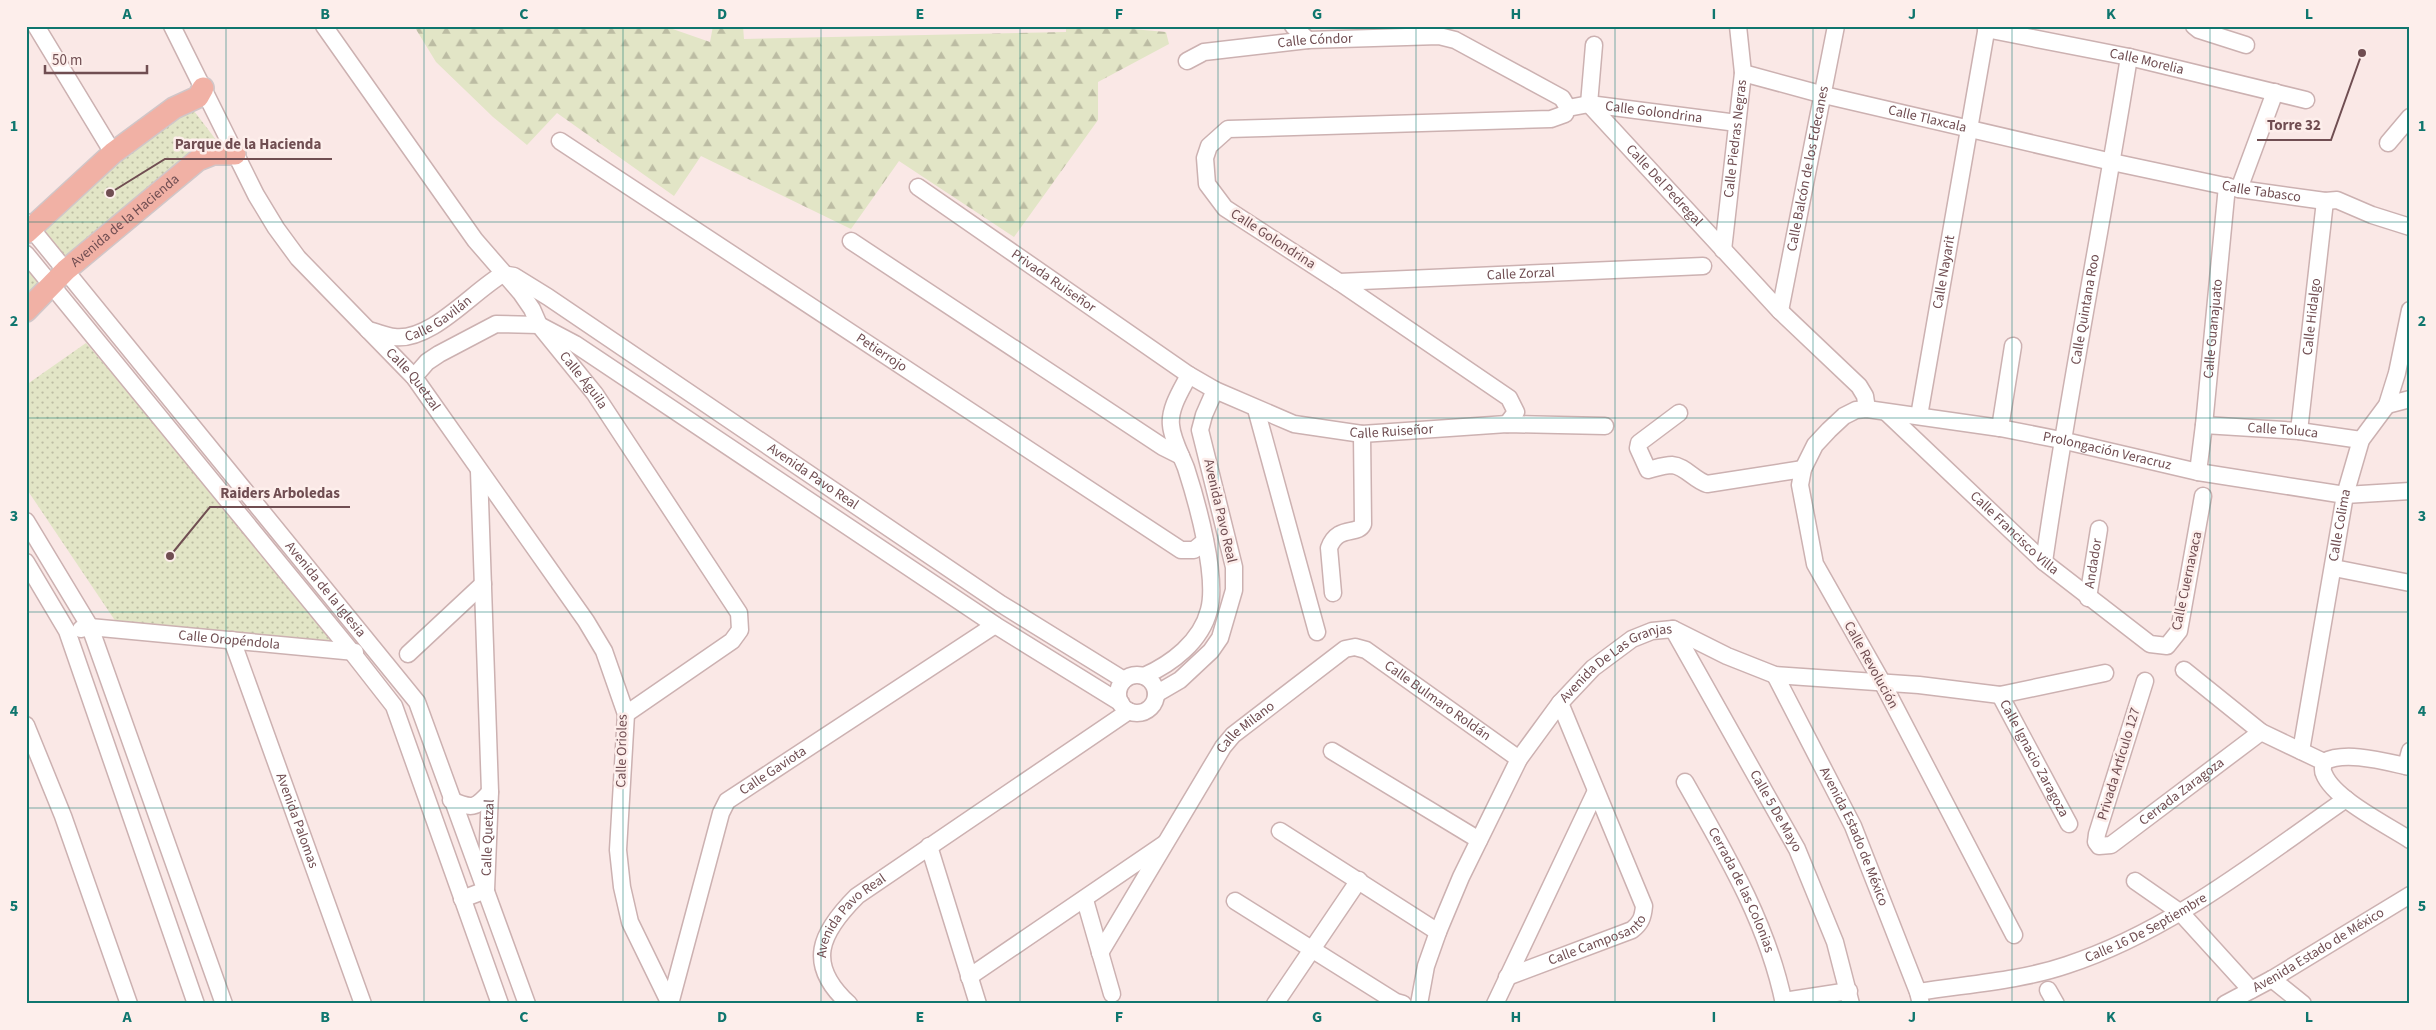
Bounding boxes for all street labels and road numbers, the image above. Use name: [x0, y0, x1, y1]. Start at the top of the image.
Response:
street label: Calle Cóndor: [1276, 29, 1353, 53]
street label: Calle Morelia: [2108, 43, 2186, 80]
street label: Calle Piedras Negras: [1719, 78, 1752, 199]
street label: Calle Balcón de los Edecanes: [1782, 84, 1834, 253]
street label: Calle Golondrina: [1604, 96, 1704, 128]
street label: Calle Tlaxcala: [1886, 100, 1969, 138]
street label: Calle Del Pedregal: [1621, 140, 1707, 231]
street label: Avenida de la Hacienda: [66, 170, 184, 272]
street label: Calle Tabasco: [2220, 176, 2302, 208]
street label: Calle Golondrina: [1227, 204, 1319, 274]
street label: Calle Nayarit: [1928, 234, 1960, 311]
street label: Privada Ruiseñor: [1007, 245, 1100, 318]
street label: Calle Quintana Roo: [2066, 252, 2105, 366]
street label: Calle Zorzal: [1486, 263, 1556, 285]
street label: Calle Hidalgo: [2298, 277, 2326, 356]
street label: Calle Guanajuato: [2199, 278, 2228, 380]
street label: Calle Gavilán: [403, 291, 476, 347]
street label: Petierrojo: [852, 329, 911, 377]
street label: Calle Quetzal: [381, 343, 445, 416]
street label: Calle Águila: [554, 347, 612, 413]
street label: Calle Toluca: [2247, 418, 2319, 444]
street label: Calle Ruiseñor: [1348, 419, 1434, 444]
street label: Prolongación Veracruz: [2041, 427, 2173, 475]
street label: Avenida Pavo Real: [763, 438, 863, 515]
street label: Avenida Pavo Real: [1198, 457, 1242, 565]
street label: Calle Francisco Villa: [1965, 487, 2063, 580]
street label: Calle Colima: [2324, 487, 2356, 563]
street label: Calle Cuernavaca: [2167, 530, 2207, 632]
street label: Avenida de la Iglesia: [280, 537, 371, 642]
street label: Andador: [2080, 537, 2107, 590]
street label: Calle Revolución: [1839, 618, 1903, 712]
street label: Avenida De Las Granjas: [1555, 619, 1673, 707]
street label: Calle Oropéndola: [177, 625, 281, 655]
street label: Calle Bulmaro Roldán: [1380, 656, 1495, 746]
street label: Calle Milano: [1211, 696, 1279, 757]
street label: Calle Ignacio Zaragoza: [1994, 696, 2074, 821]
street label: Privada Artículo 127: [2092, 705, 2146, 823]
street label: Calle Orioles: [611, 714, 633, 788]
street label: Calle Gaviota: [735, 742, 810, 800]
street label: Cerrada Zaragoza: [2135, 753, 2229, 830]
street label: Avenida Estado de México: [1814, 764, 1893, 909]
street label: Calle 5 De Mayo: [1744, 766, 1807, 856]
street label: Avenida Palomas: [271, 770, 323, 871]
street label: Calle Quetzal: [477, 799, 500, 876]
street label: Cerrada de las Colonias: [1703, 824, 1779, 956]
street label: Avenida Pavo Real: [812, 869, 890, 958]
street label: Calle 16 De Septiembre: [2082, 888, 2211, 968]
street label: Avenida Estado de México: [2249, 903, 2388, 997]
street label: Calle Camposanto: [1545, 912, 1652, 971]

